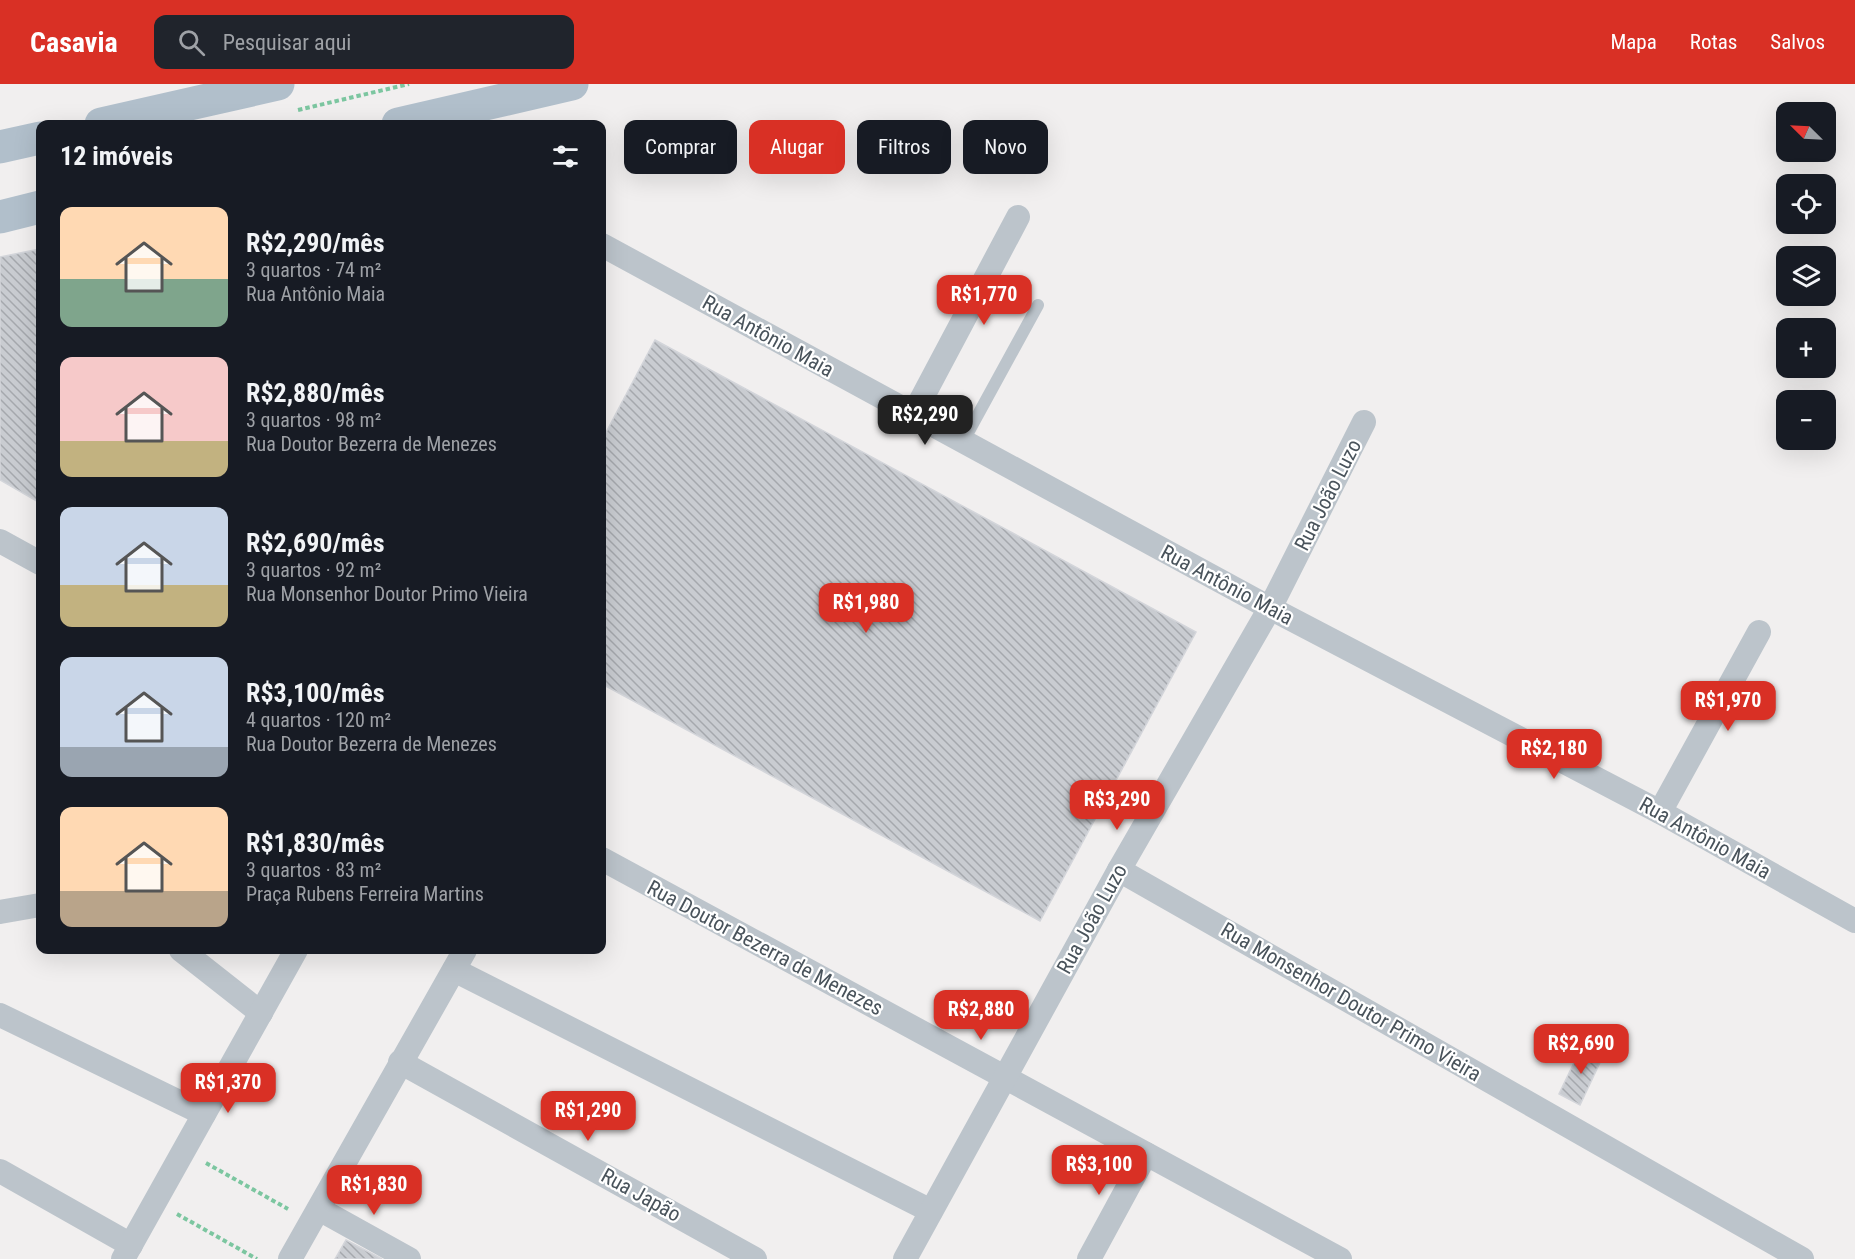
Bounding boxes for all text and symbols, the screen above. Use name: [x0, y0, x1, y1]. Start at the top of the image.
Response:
search box: [154, 15, 574, 69]
text: Casavia: [30, 26, 118, 59]
icon: search: [175, 26, 208, 59]
text: Pesquisar aqui: [223, 30, 351, 55]
text: Mapa: [1610, 30, 1657, 54]
text: Rotas: [1690, 30, 1737, 54]
text: Salvos: [1770, 30, 1825, 54]
north arrow: [1776, 102, 1836, 162]
map controls: [1776, 102, 1836, 450]
chip: Comprar: [624, 120, 737, 174]
chip: Alugar: [749, 120, 845, 174]
chip: Filtros: [857, 120, 951, 174]
chip: Novo: [963, 120, 1048, 174]
icon: filters: [549, 140, 582, 173]
text: 12 imóveis: [60, 141, 173, 171]
button: locate: [1776, 174, 1836, 234]
text: R$2,290/mês: [246, 228, 385, 258]
icon: home: [108, 231, 180, 303]
button: layers: [1776, 246, 1836, 306]
text: 3 quartos · 74 m²: [246, 258, 381, 282]
pin: R$1,770: [929, 275, 1039, 326]
text: Rua Antônio Maia: [246, 282, 385, 306]
text: R$1,770: [951, 282, 1017, 306]
street label: Rua Antônio Maia: [698, 290, 838, 382]
button: +: [1776, 318, 1836, 378]
text: R$2,880/mês: [246, 378, 385, 408]
icon: home: [108, 381, 180, 453]
button: −: [1776, 390, 1836, 450]
pin: R$2,290: [870, 395, 980, 446]
text: R$2,290: [892, 402, 958, 426]
text: 3 quartos · 98 m²: [246, 408, 381, 432]
text: Rua Doutor Bezerra de Menezes: [246, 432, 497, 456]
street label: Rua João Luzo: [1290, 435, 1366, 555]
text: R$2,690/mês: [246, 528, 385, 558]
icon: home: [108, 531, 180, 603]
street label: Rua Antônio Maia: [1157, 540, 1297, 630]
text: 3 quartos · 92 m²: [246, 558, 381, 582]
text: Rua Monsenhor Doutor Primo Vieira: [246, 582, 528, 606]
pin: R$1,980: [811, 583, 921, 634]
text: R$1,980: [833, 590, 899, 614]
text: R$3,100/mês: [246, 678, 385, 708]
icon: home: [108, 681, 180, 753]
pin: R$1,970: [1673, 681, 1783, 732]
text: R$1,970: [1695, 688, 1761, 712]
text: 4 quartos · 120 m²: [246, 708, 391, 732]
pin: R$2,180: [1499, 729, 1609, 780]
text: Rua Doutor Bezerra de Menezes: [246, 732, 497, 756]
text: R$2,180: [1521, 736, 1587, 760]
pin: R$3,290: [1062, 780, 1172, 831]
text: R$3,290: [1084, 787, 1150, 811]
street label: Rua Antônio Maia: [1635, 792, 1775, 884]
text: R$1,830/mês: [246, 828, 385, 858]
icon: home: [108, 831, 180, 903]
text: 3 quartos · 83 m²: [246, 858, 381, 882]
street label: Rua João Luzo: [1052, 860, 1132, 978]
street label: Rua Doutor Bezerra de Menezes: [643, 876, 887, 1020]
text: Praça Rubens Ferreira Martins: [246, 882, 484, 906]
street label: Rua Monsenhor Doutor Primo Vieira: [1217, 918, 1485, 1086]
pin: R$2,880: [926, 990, 1036, 1041]
text: R$2,880: [948, 997, 1014, 1021]
pin: R$2,690: [1526, 1024, 1636, 1075]
text: R$2,690: [1548, 1031, 1614, 1055]
pin: R$1,370: [173, 1063, 283, 1114]
text: R$1,370: [195, 1070, 261, 1094]
pin: R$1,290: [533, 1091, 643, 1142]
text: R$1,290: [555, 1098, 621, 1122]
pin: R$3,100: [1044, 1145, 1154, 1196]
text: R$3,100: [1066, 1152, 1132, 1176]
street label: Rua Japão: [597, 1163, 685, 1227]
pin: R$1,830: [319, 1165, 429, 1216]
text: R$1,830: [341, 1172, 407, 1196]

